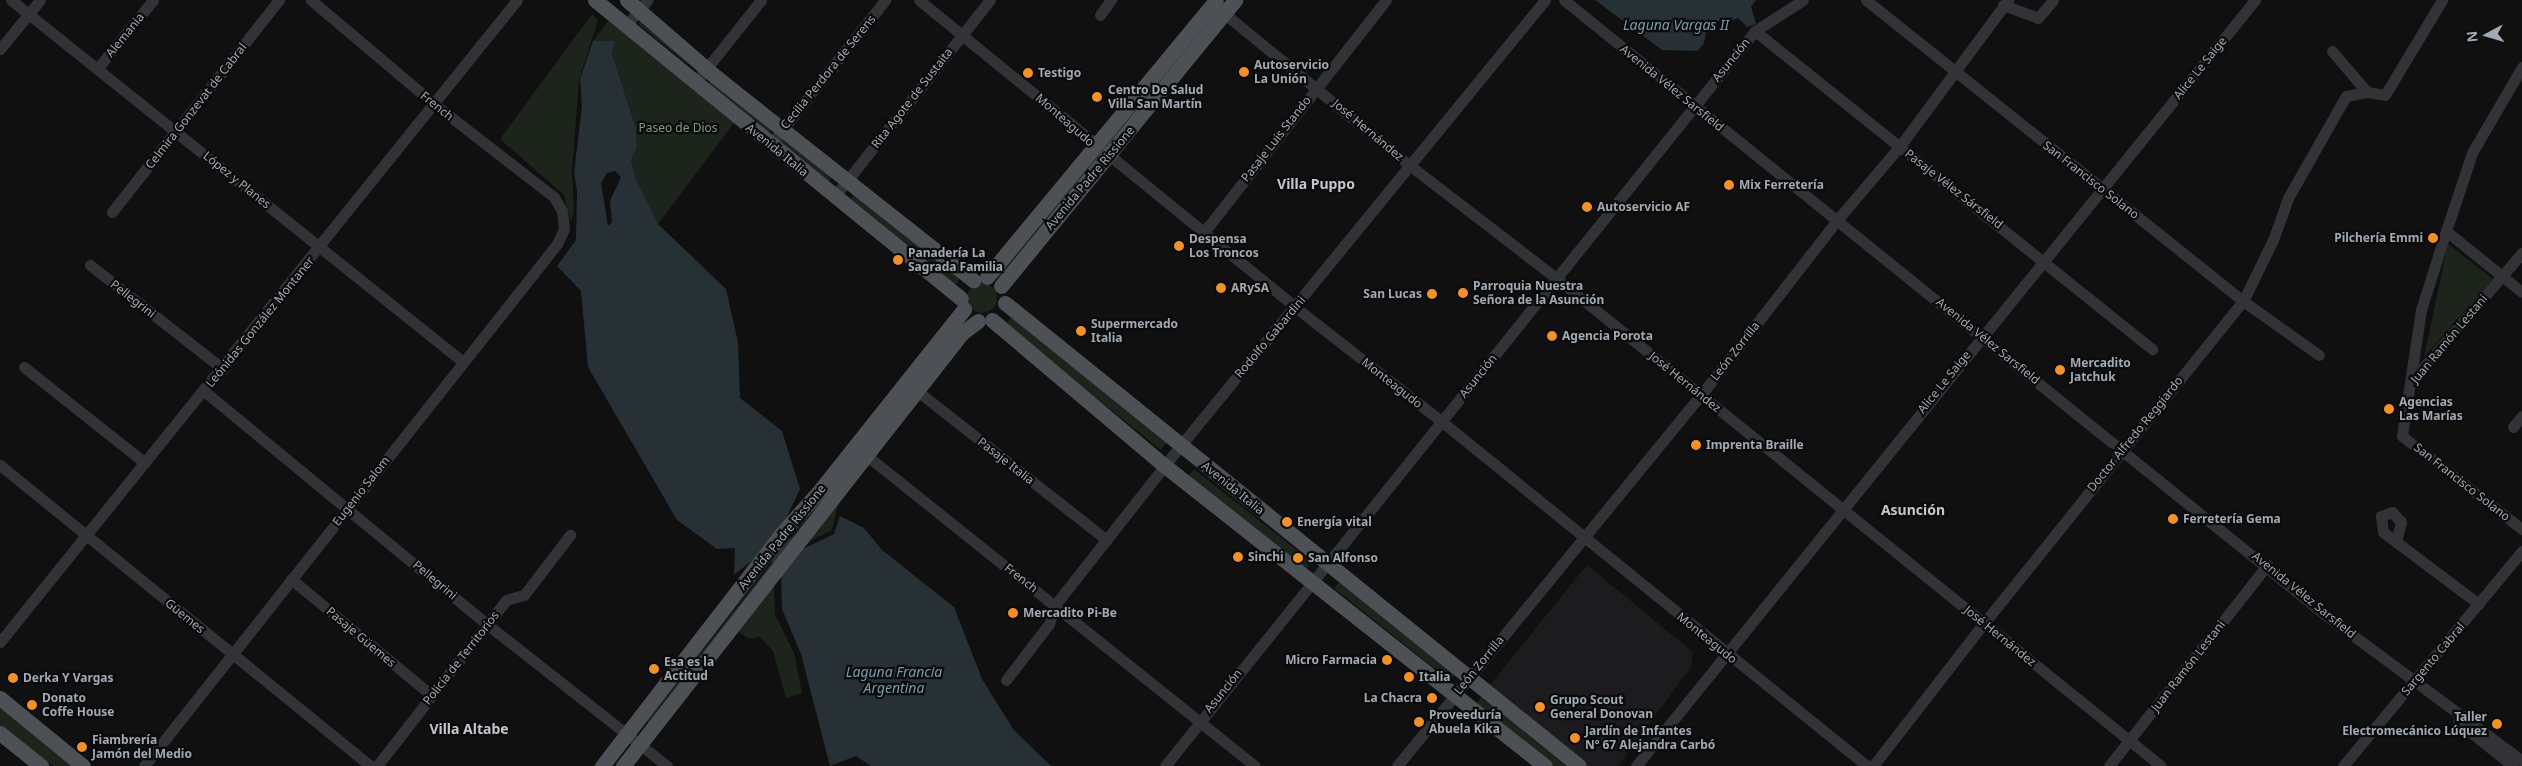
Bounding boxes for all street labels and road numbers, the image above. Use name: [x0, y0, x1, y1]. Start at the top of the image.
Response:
street label: Alemania: [103, 10, 147, 60]
street label: Cecilia Perdora de Serens: [778, 12, 878, 132]
street label: Alice Le Saige: [2170, 34, 2230, 102]
street label: Asunción: [1709, 35, 1753, 85]
street label: Celmira Gonzevat de Cabral: [142, 40, 250, 172]
street label: Avenida Vélez Sarsfield: [1617, 42, 1727, 134]
street label: Rita Agote de Sustaita: [868, 45, 956, 151]
street label: French: [418, 88, 456, 124]
street label: Monteagudo: [1033, 91, 1097, 149]
street label: Pasaje Luis Stando: [1238, 93, 1314, 185]
street label: José Hernández: [1330, 96, 1406, 164]
street label: Avenida Italia: [743, 120, 811, 180]
street label: Avenida Padre Rissione: [1042, 123, 1138, 233]
street label: San Francisco Solano: [2040, 138, 2142, 222]
street label: Pasaje Vélez Sársfield: [1902, 146, 2006, 232]
street label: López y Planes: [200, 148, 274, 212]
street label: Leónidas González Montaner: [203, 254, 317, 390]
street label: Pellegrini: [108, 277, 158, 321]
street label: Juan Ramón Lestani: [2408, 292, 2490, 386]
street label: Rodolfo Gabardini: [1232, 293, 1308, 381]
street label: Avenida Vélez Sarsfield: [1933, 295, 2043, 387]
street label: León Zorrilla: [1707, 319, 1763, 383]
street label: Alice Le Saige: [1914, 348, 1974, 416]
street label: José Hernández: [1646, 349, 1724, 415]
street label: Asunción: [1456, 351, 1500, 401]
street label: Monteagudo: [1359, 355, 1425, 411]
street label: Doctor Alfredo Reggiardo: [2084, 374, 2186, 494]
street label: Pasaje Italia: [975, 435, 1037, 487]
street label: San Francisco Solano: [2411, 440, 2513, 524]
street label: Eugenio Salom: [329, 453, 393, 529]
street label: Avenida Italia: [1199, 458, 1267, 518]
street label: Avenida Padre Rissione: [735, 482, 829, 592]
street label: Avenida Vélez Sarsfield: [2249, 549, 2359, 641]
street label: Pellegrini: [410, 557, 460, 603]
street label: French: [1001, 561, 1041, 595]
street label: Güemes: [162, 596, 208, 636]
street label: José Hernández: [1961, 603, 2039, 669]
street label: Pasaje Güemes: [323, 604, 399, 670]
street label: Policía de Territorios: [420, 608, 502, 708]
street label: Monteagudo: [1674, 609, 1740, 667]
street label: Juan Ramón Lestani: [2148, 618, 2228, 714]
street label: Sargento Cabral: [2398, 620, 2468, 698]
street label: León Zorrilla: [1451, 633, 1507, 697]
street label: Asunción: [1201, 666, 1245, 716]

